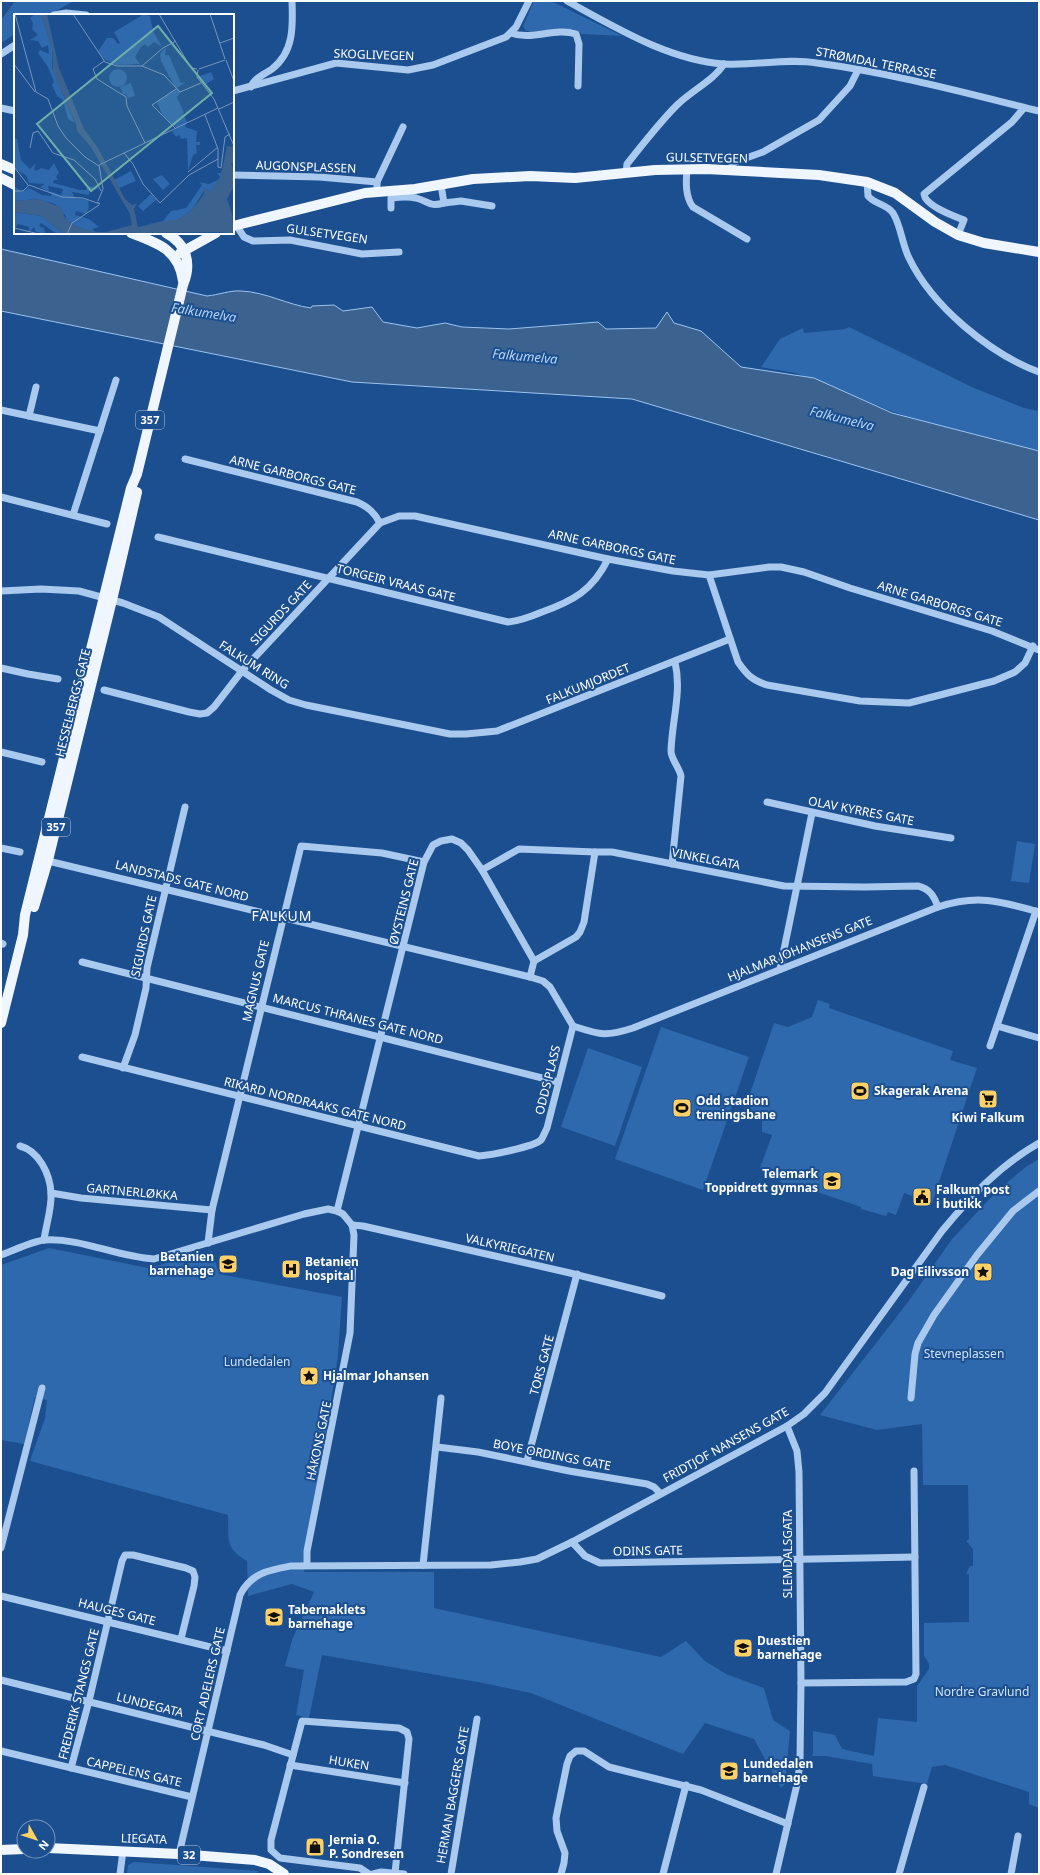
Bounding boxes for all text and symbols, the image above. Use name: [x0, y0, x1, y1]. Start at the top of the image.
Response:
inset map: [14, 14, 234, 234]
street label: STRØMDAL TERRASSE: [814, 42, 938, 83]
street label: SKOGLIVEGEN: [333, 45, 415, 64]
street label: GULSETVEGEN: [666, 148, 748, 167]
street label: AUGONSPLASSEN: [256, 156, 357, 177]
street label: GULSETVEGEN: [285, 219, 369, 248]
water label: Falkumelva: [170, 298, 238, 326]
water label: Falkumelva: [492, 344, 559, 368]
water label: Falkumelva: [808, 401, 877, 435]
road number: 357: [136, 411, 164, 429]
street label: ARNE GARBORGS GATE: [228, 451, 358, 498]
street label: ARNE GARBORGS GATE: [547, 525, 677, 568]
street label: TORGEIR VRAAS GATE: [335, 560, 457, 606]
street label: ARNE GARBORGS GATE: [876, 576, 1005, 631]
street label: SIGURDS GATE: [246, 577, 315, 649]
street label: FALKUM RING: [216, 636, 292, 693]
street label: HESSELBERGS GATE: [51, 647, 94, 759]
street label: FALKUMJORDET: [543, 659, 633, 708]
street label: OLAV KYRRES GATE: [807, 792, 916, 829]
road number: 357: [42, 818, 70, 836]
street label: VINKELGATA: [670, 844, 742, 874]
street label: LANDSTADS GATE NORD: [114, 856, 251, 905]
street label: ØYSTEINS GATE: [385, 857, 422, 947]
street label: SIGURDS GATE: [127, 894, 160, 978]
district label: FALKUM: [252, 906, 312, 925]
street label: HJALMAR JOHANSENS GATE: [725, 912, 875, 985]
street label: MAGNUS GATE: [238, 938, 273, 1024]
street label: MARCUS THRANES GATE NORD: [271, 989, 445, 1048]
street label: ODDS PLASS: [531, 1043, 564, 1116]
street label: RIKARD NORDRAAKS GATE NORD: [222, 1073, 408, 1134]
sports icon: Skagerak Arena: [849, 1080, 871, 1102]
place label: Skagerak Arena: [874, 1082, 968, 1099]
supermarket icon: Kiwi Falkum: [977, 1088, 999, 1110]
place label: Odd stadion treningsbane: [696, 1092, 776, 1123]
sports icon: Odd stadion treningsbane: [671, 1097, 693, 1119]
place label: Kiwi Falkum: [952, 1109, 1024, 1126]
place label: Telemark Toppidrett gymnas: [705, 1165, 819, 1196]
school or university icon: Telemark Toppidrett gymnas: [821, 1170, 843, 1192]
street label: GARTNERLØKKA: [86, 1179, 179, 1204]
place label: Falkum post i butikk: [936, 1181, 1010, 1212]
public building icon: Falkum post i butikk: [911, 1186, 933, 1208]
street label: VALKYRIEGATEN: [464, 1229, 556, 1266]
place label: Betanien barnehage: [149, 1248, 214, 1279]
school or university icon: Betanien barnehage: [217, 1253, 239, 1275]
place label: Betanien hospital: [305, 1253, 359, 1284]
hospital icon: Betanien hospital: [280, 1258, 302, 1280]
place icon: Dag Eilivsson: [972, 1261, 994, 1283]
place label: Dag Eilivsson: [891, 1263, 969, 1280]
street label: TORS GATE: [525, 1333, 558, 1397]
park label: Stevneplassen: [924, 1345, 1004, 1362]
park label: Lundedalen: [224, 1353, 290, 1370]
place icon: Hjalmar Johansen: [298, 1365, 320, 1387]
place label: Hjalmar Johansen: [323, 1367, 429, 1384]
street label: HÅKONS GATE: [302, 1400, 335, 1482]
street label: FRIDTJOF NANSENS GATE: [660, 1403, 792, 1486]
street label: BOYE ORDINGS GATE: [492, 1435, 613, 1474]
street label: SLEMDALSGATA: [779, 1509, 796, 1598]
street label: ODINS GATE: [613, 1541, 683, 1560]
street label: HAUGES GATE: [77, 1594, 158, 1629]
place label: Tabernaklets barnehage: [288, 1601, 366, 1632]
school or university icon: Tabernaklets barnehage: [263, 1606, 285, 1628]
street label: CORT ADELERS GATE: [186, 1625, 229, 1742]
street label: FREDERIK STANGS GATE: [54, 1627, 103, 1761]
place label: Duestien barnehage: [757, 1632, 822, 1663]
school or university icon: Duestien barnehage: [732, 1637, 754, 1659]
park label: Nordre Gravlund: [935, 1683, 1029, 1700]
street label: LUNDEGATA: [115, 1688, 186, 1721]
street label: HERMAN BAGGERS GATE: [432, 1725, 473, 1865]
street label: HUKEN: [328, 1751, 371, 1774]
street label: CAPPELENS GATE: [85, 1752, 183, 1791]
place label: Lundedalen barnehage: [743, 1755, 813, 1786]
school or university icon: Lundedalen barnehage: [718, 1760, 740, 1782]
north arrow: [16, 1819, 56, 1859]
street label: LIEGATA: [121, 1829, 168, 1848]
place label: Jernia O. P. Sondresen: [328, 1831, 404, 1862]
shop icon: Jernia O. P. Sondresen: [304, 1836, 326, 1858]
text: N: [36, 1837, 53, 1854]
road number: 32: [178, 1846, 200, 1864]

